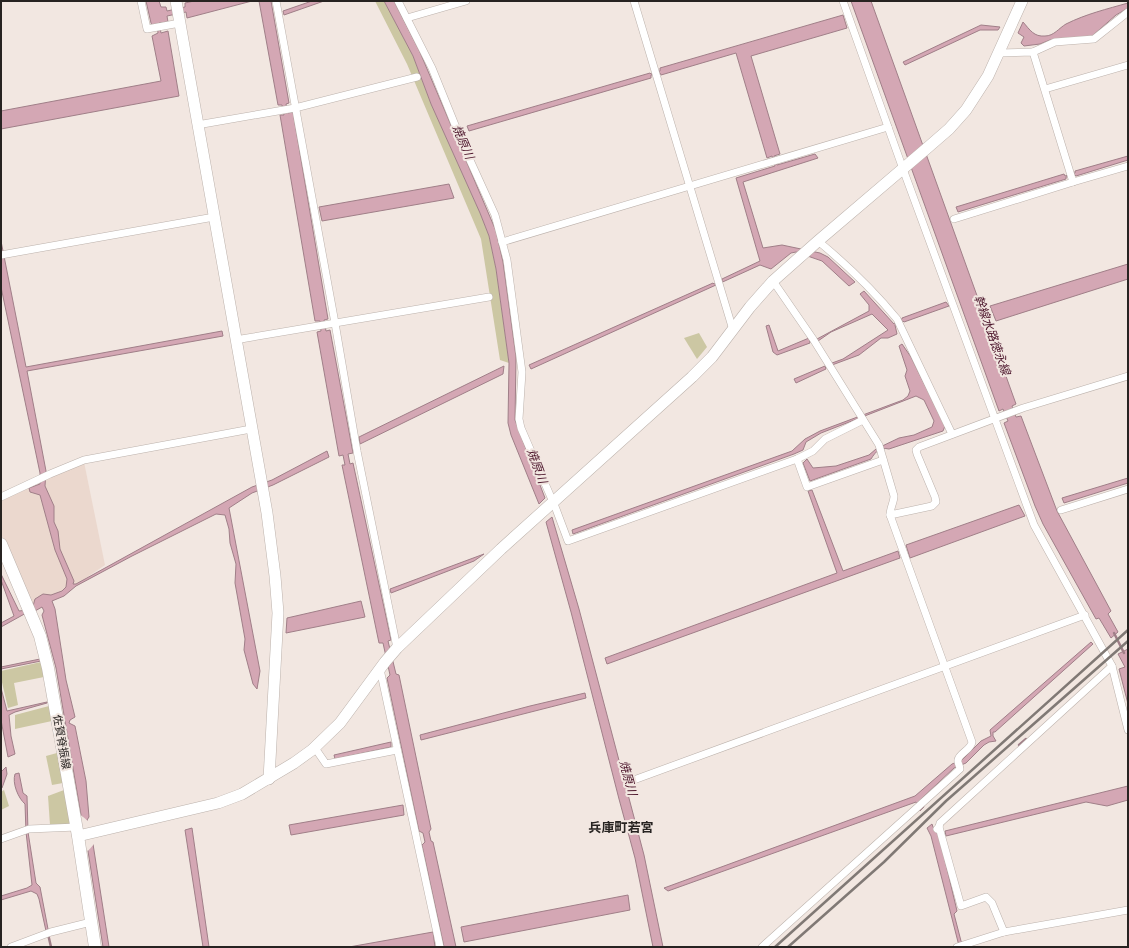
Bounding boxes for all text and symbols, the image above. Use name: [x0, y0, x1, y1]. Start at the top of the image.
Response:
water label: 焼原川: [450, 123, 477, 163]
water label: 幹線水路徳永線: [971, 293, 1014, 379]
water label: 焼原川: [524, 447, 550, 487]
street label: 佐賀脊振線: [51, 714, 73, 770]
water label: 焼原川: [617, 759, 640, 799]
district label: 兵庫町若宮: [588, 820, 654, 835]

